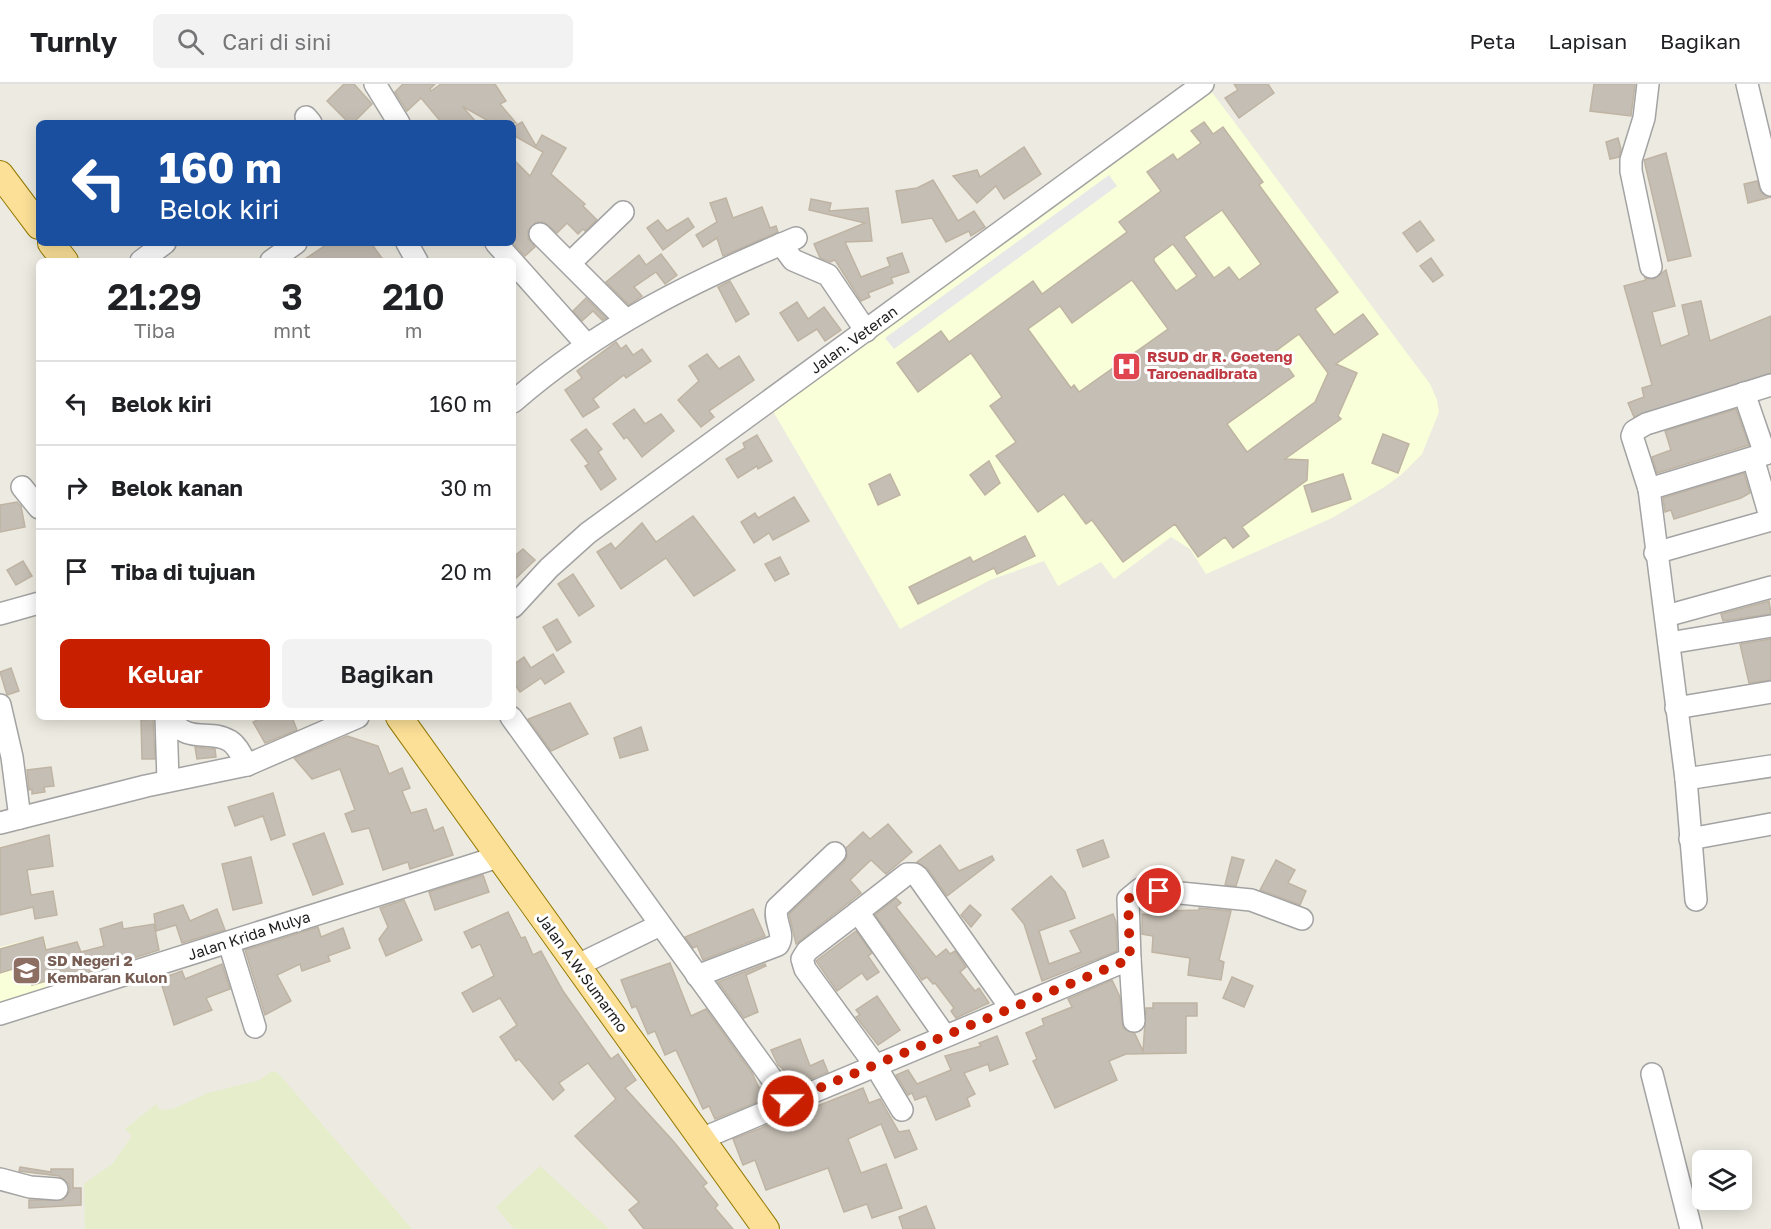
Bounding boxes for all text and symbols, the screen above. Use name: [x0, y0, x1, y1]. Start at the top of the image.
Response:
search box: [153, 14, 573, 68]
text: Turnly: [30, 25, 117, 58]
icon: search: [174, 25, 207, 58]
text: Cari di sini: [222, 28, 332, 55]
text: Peta: [1470, 28, 1516, 54]
text: Lapisan: [1549, 28, 1627, 54]
text: Bagikan: [1660, 28, 1741, 54]
text: 160 m: [159, 142, 282, 192]
icon: left: [60, 144, 138, 222]
text: Belok kiri: [159, 193, 280, 225]
text: 21:29: [107, 275, 202, 318]
text: 3: [281, 275, 303, 318]
text: 210: [382, 275, 445, 318]
street label: Jalan. Veteran: [806, 301, 901, 377]
text: Tiba: [134, 318, 175, 342]
text: mnt: [273, 318, 311, 342]
text: m: [405, 318, 422, 342]
place label: RSUD dr R. Goeteng Taroenadibrata: [1147, 347, 1292, 382]
hospital icon: RSUD dr R. Goeteng Taroenadibrata: [1110, 350, 1142, 382]
icon: left: [60, 387, 93, 420]
text: Belok kiri: [111, 390, 212, 417]
text: 160 m: [429, 390, 492, 417]
icon: right: [60, 471, 93, 504]
text: Belok kanan: [111, 474, 243, 501]
text: 30 m: [441, 474, 492, 501]
icon: arrive: [60, 555, 93, 588]
text: Tiba di tujuan: [111, 558, 255, 585]
text: 20 m: [441, 558, 492, 585]
button: Keluar: [60, 639, 270, 708]
button: Bagikan: [282, 639, 492, 708]
pin: [1133, 865, 1184, 916]
icon: arrive: [1142, 874, 1175, 907]
street label: Jalan Krida Mulya: [185, 907, 312, 963]
street label: Jalan A.W.Sumarmo: [533, 909, 632, 1036]
place label: SD Negeri 2 Kembaran Kulon: [47, 951, 167, 986]
school or university icon: SD Negeri 2 Kembaran Kulon: [10, 954, 42, 986]
position arrow: [756, 1069, 820, 1133]
map controls: [1692, 1150, 1752, 1210]
button: layers: [1692, 1150, 1752, 1210]

